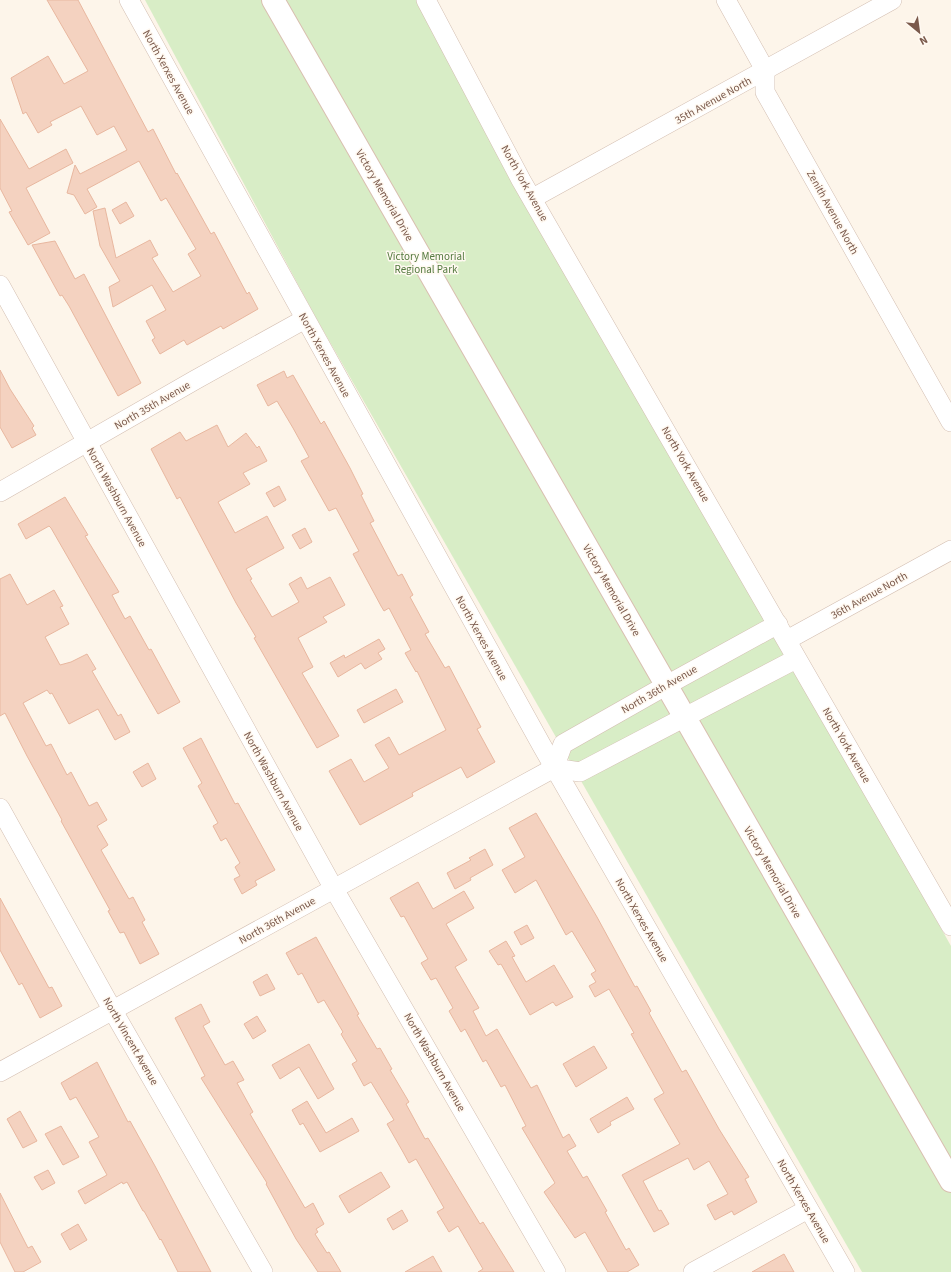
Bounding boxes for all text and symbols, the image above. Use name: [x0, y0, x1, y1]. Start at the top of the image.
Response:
north arrow: [899, 12, 939, 52]
street label: North Xerxes Avenue: [139, 27, 198, 118]
text: N: [917, 32, 930, 49]
street label: 35th Avenue North: [672, 73, 754, 128]
street label: North York Avenue: [497, 142, 552, 224]
street label: Victory Memorial Drive: [352, 147, 417, 244]
street label: Zenith Avenue North: [803, 167, 862, 257]
park label: Victory Memorial Regional Park: [387, 249, 465, 277]
street label: North Xerxes Avenue: [295, 310, 354, 401]
street label: North 35th Avenue: [111, 377, 194, 433]
street label: North York Avenue: [658, 424, 714, 505]
street label: North Washburn Avenue: [83, 445, 150, 550]
street label: Victory Memorial Drive: [579, 542, 644, 639]
street label: 36th Avenue North: [828, 568, 910, 623]
street label: North Xerxes Avenue: [452, 593, 511, 684]
street label: North 36th Avenue: [618, 661, 701, 717]
street label: North York Avenue: [819, 705, 875, 786]
street label: North Washburn Avenue: [240, 729, 307, 834]
street label: Victory Memorial Drive: [740, 824, 805, 921]
street label: North Xerxes Avenue: [611, 876, 672, 965]
street label: North 36th Avenue: [236, 893, 319, 948]
street label: North Vincent Avenue: [99, 995, 162, 1088]
street label: North Washburn Avenue: [400, 1010, 469, 1115]
street label: North Xerxes Avenue: [773, 1157, 834, 1246]

